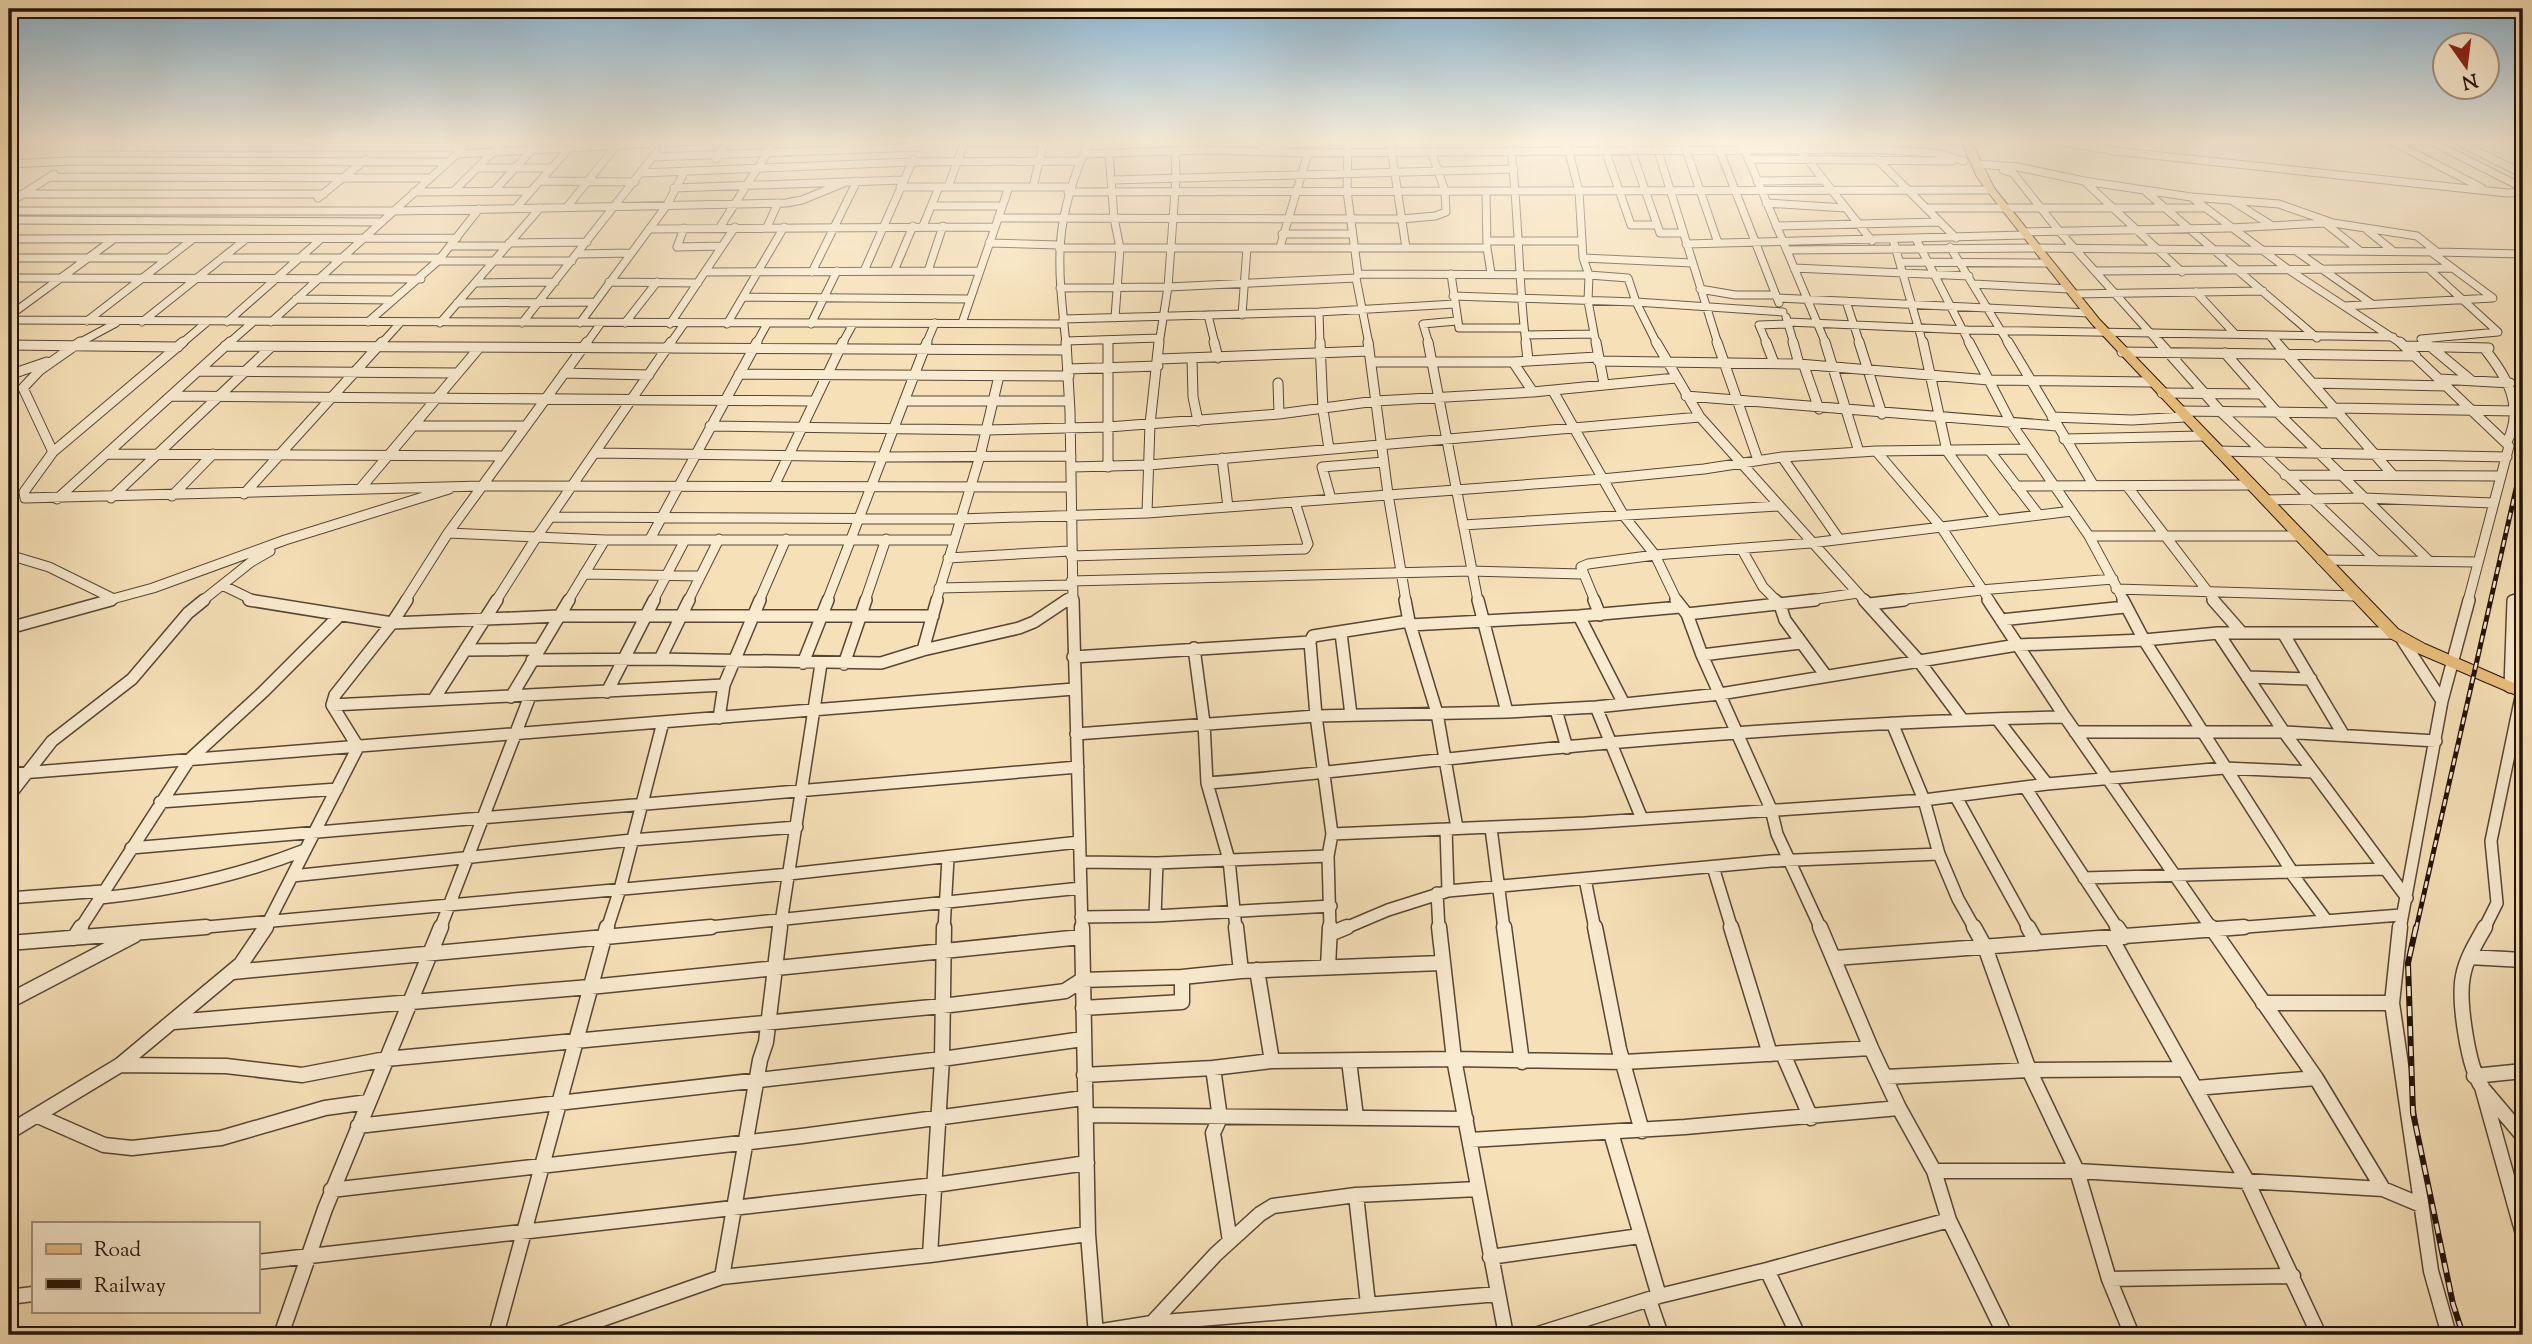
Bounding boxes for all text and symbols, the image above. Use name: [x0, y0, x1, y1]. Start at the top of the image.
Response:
north arrow: [2430, 32, 2500, 102]
text: N: [2459, 65, 2480, 95]
legend: [32, 1222, 259, 1312]
text: Road: [94, 1236, 141, 1266]
text: Railway: [94, 1272, 166, 1302]

